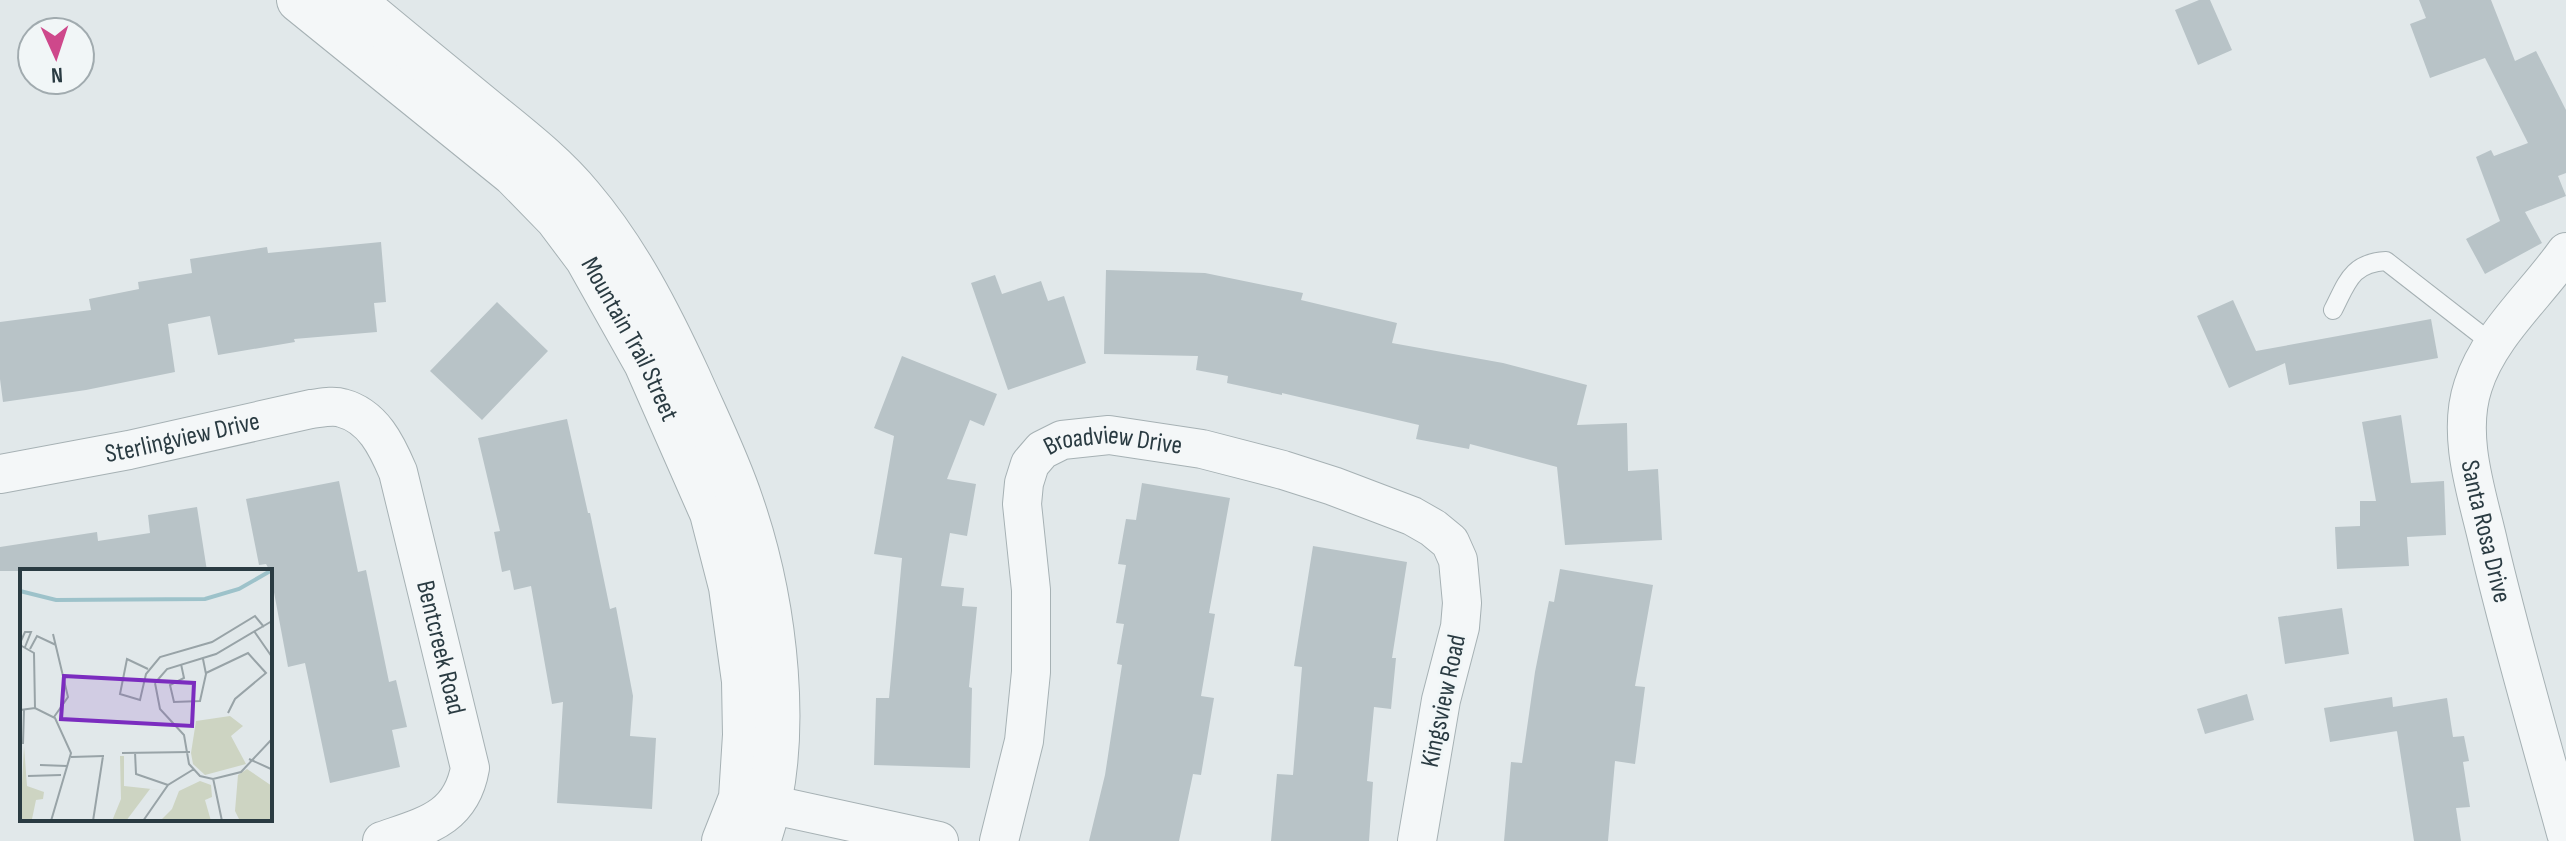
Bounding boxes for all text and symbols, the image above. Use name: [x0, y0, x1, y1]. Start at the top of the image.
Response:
north arrow: [16, 16, 96, 96]
text: N: [50, 61, 64, 88]
street label: Mountain Trail Street: [574, 252, 685, 426]
street label: Sterlingview Drive: [103, 406, 263, 470]
street label: Broadview Drive: [1038, 420, 1184, 462]
street label: Santa Rosa Drive: [2454, 458, 2518, 606]
inset map: [20, 569, 272, 821]
street label: Bentcreek Road: [409, 577, 472, 718]
street label: Kingsview Road: [1415, 632, 1473, 770]

